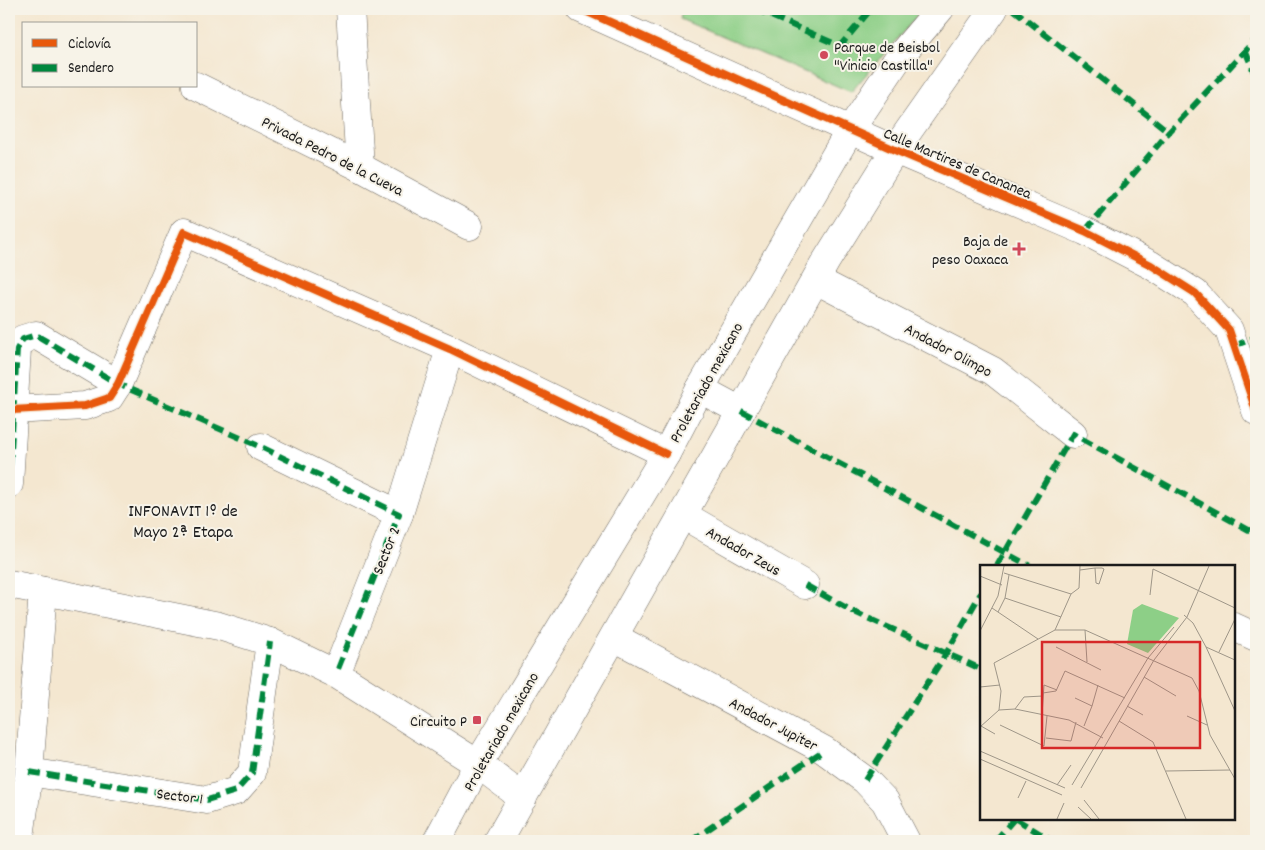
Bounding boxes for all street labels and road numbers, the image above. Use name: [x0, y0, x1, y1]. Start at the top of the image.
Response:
street label: Privada Pedro de la Cueva: [257, 111, 407, 203]
street label: Calle Martires de Cananea: [879, 123, 1035, 206]
street label: Andador Olimpo: [900, 318, 996, 384]
street label: Proletariado mexicano: [665, 319, 750, 448]
street label: Andador Zeus: [701, 521, 785, 583]
street label: Sector 2: [367, 523, 407, 578]
street label: Proletariado mexicano: [459, 668, 546, 796]
street label: Andador Jupiter: [724, 692, 821, 758]
street label: Sector 1: [155, 783, 204, 812]

